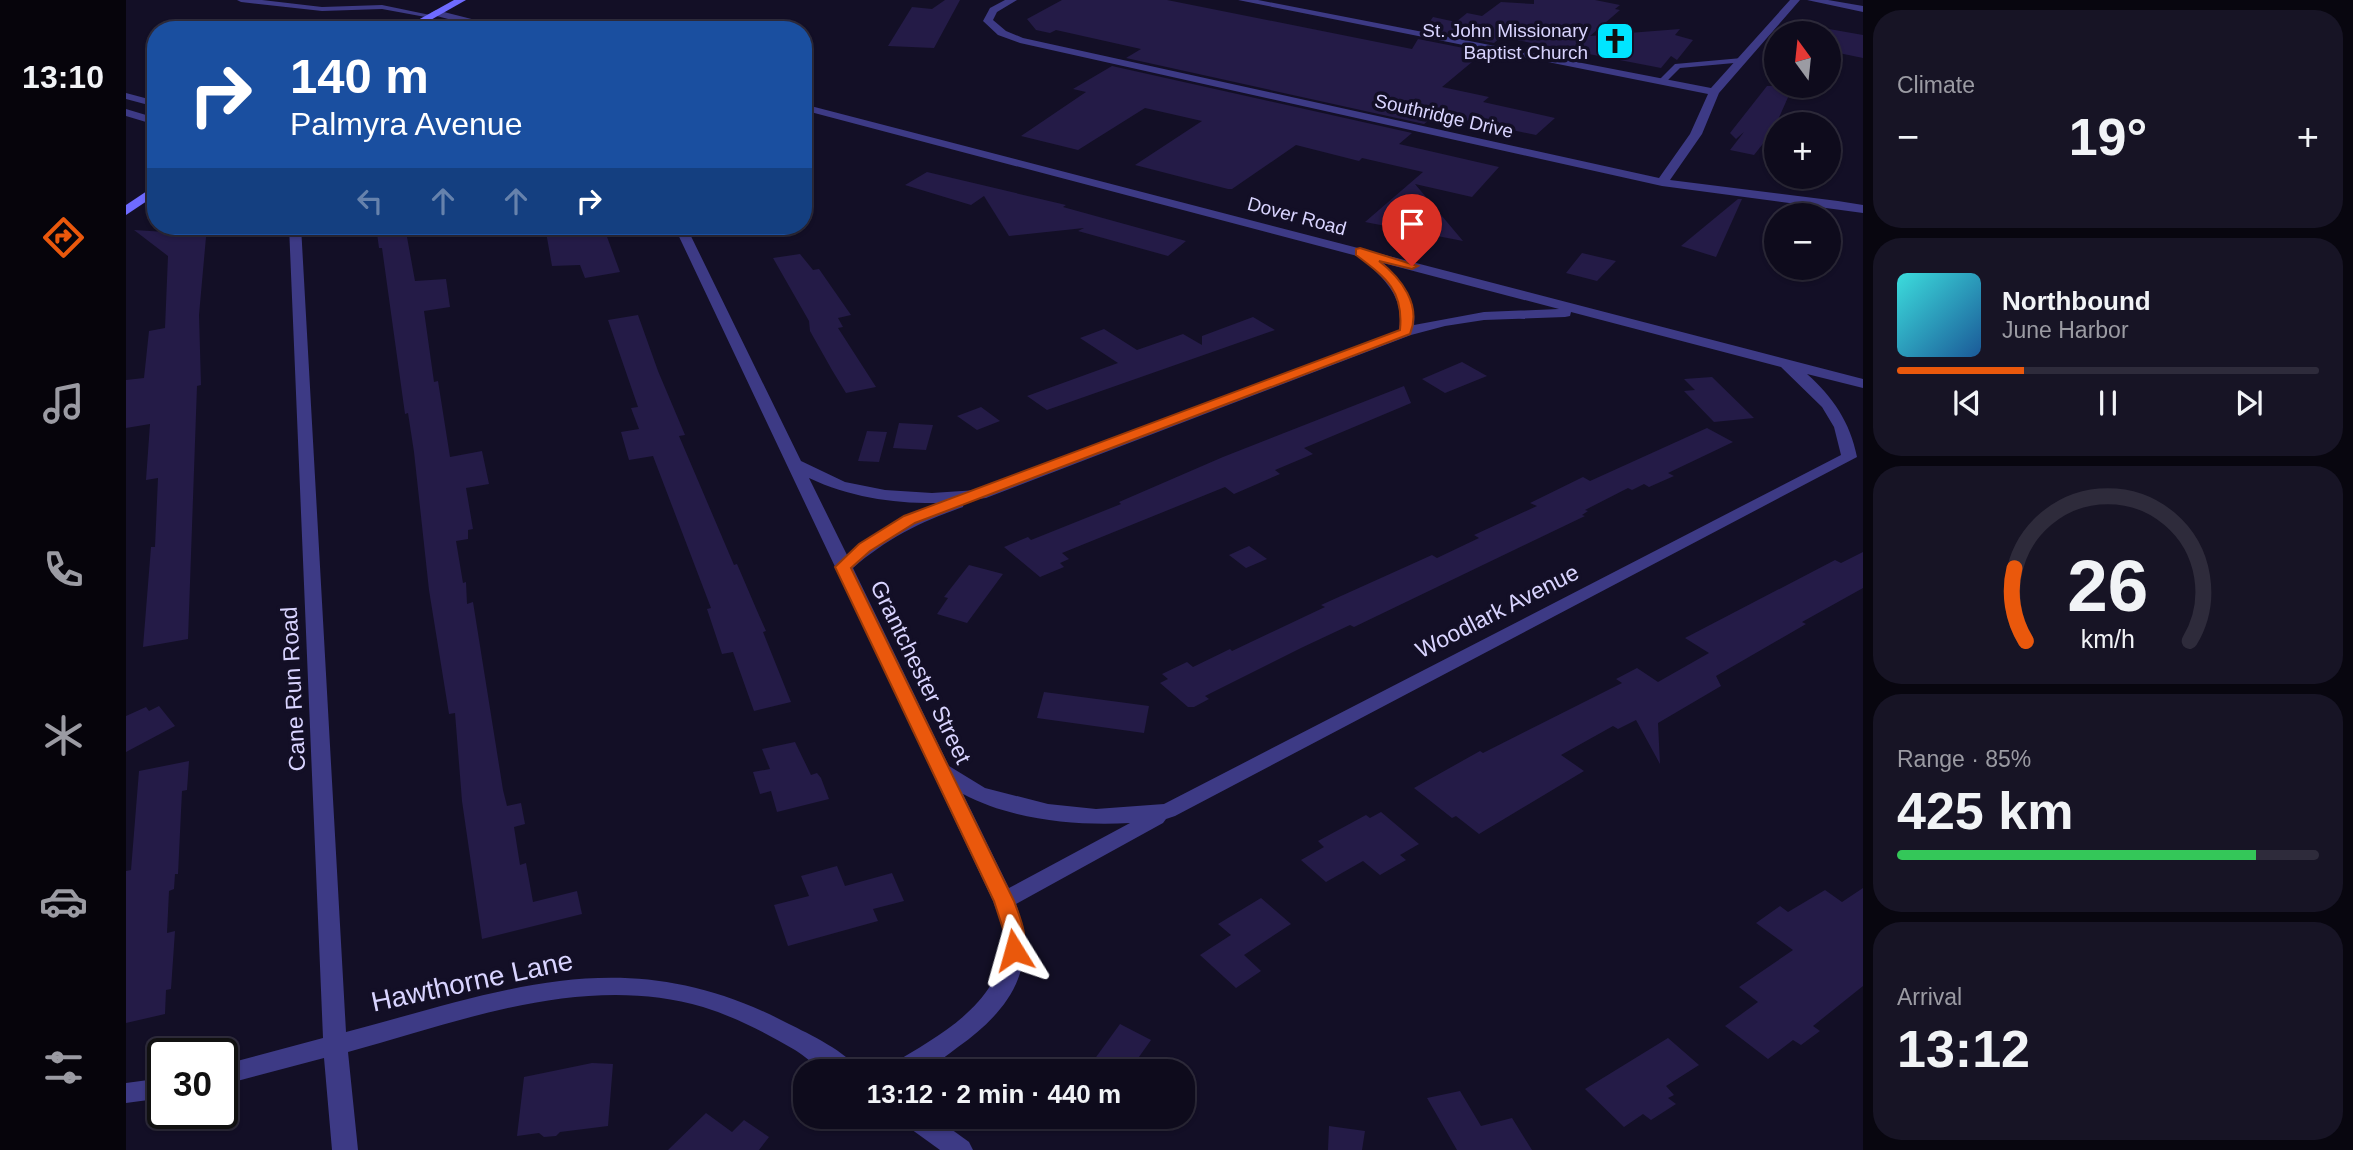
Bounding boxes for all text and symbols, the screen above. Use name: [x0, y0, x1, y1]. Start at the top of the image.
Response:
place label: St. John Missionary Baptist Church: [1422, 20, 1588, 63]
church icon: St. John Missionary Baptist Church: [1594, 20, 1636, 62]
north arrow: [1764, 21, 1841, 98]
map controls: [1764, 21, 1841, 280]
icon: right: [175, 49, 266, 140]
text: 140 m: [290, 49, 429, 103]
text: 13:10: [22, 59, 104, 95]
text: Climate: [1897, 72, 1975, 98]
street label: Southridge Drive: [1373, 90, 1515, 142]
text: Palmyra Avenue: [290, 106, 522, 142]
text: 19°: [2069, 108, 2147, 166]
button: +: [1764, 112, 1841, 189]
text: −: [1897, 116, 1919, 158]
text: +: [2297, 116, 2319, 158]
icon: left: [351, 182, 389, 220]
icon: ahead: [424, 182, 462, 220]
icon: ahead: [497, 182, 535, 220]
icon: right: [570, 182, 608, 220]
street label: Dover Road: [1245, 193, 1349, 239]
pin: [1382, 194, 1442, 266]
button: −: [1764, 203, 1841, 280]
icon: arrive: [1393, 205, 1431, 243]
icon: directions: [39, 213, 88, 262]
text: Northbound: [2002, 286, 2151, 316]
text: June Harbor: [2002, 317, 2129, 343]
icon: music: [39, 379, 88, 428]
icon: previous: [1948, 384, 1986, 422]
icon: pause: [2089, 384, 2127, 422]
icon: next: [2230, 384, 2268, 422]
icon: phone: [39, 545, 88, 594]
text: 26: [2068, 545, 2148, 626]
street label: Woodlark Avenue: [1411, 559, 1583, 663]
street label: Grantchester Street: [865, 576, 977, 768]
street label: Cane Run Road: [276, 606, 310, 772]
text: km/h: [2081, 625, 2135, 653]
icon: climate: [39, 711, 88, 760]
text: Range · 85%: [1897, 746, 2031, 772]
text: 425 km: [1897, 782, 2073, 840]
icon: car: [39, 877, 88, 926]
position arrow: [977, 913, 1051, 987]
street label: Hawthorne Lane: [368, 944, 576, 1018]
text: Arrival: [1897, 984, 1962, 1010]
text: 13:12: [1897, 1020, 2030, 1078]
speed limit sign: 30: [147, 1038, 238, 1129]
icon: filters: [39, 1043, 88, 1092]
text: 13:12 · 2 min · 440 m: [867, 1079, 1121, 1109]

